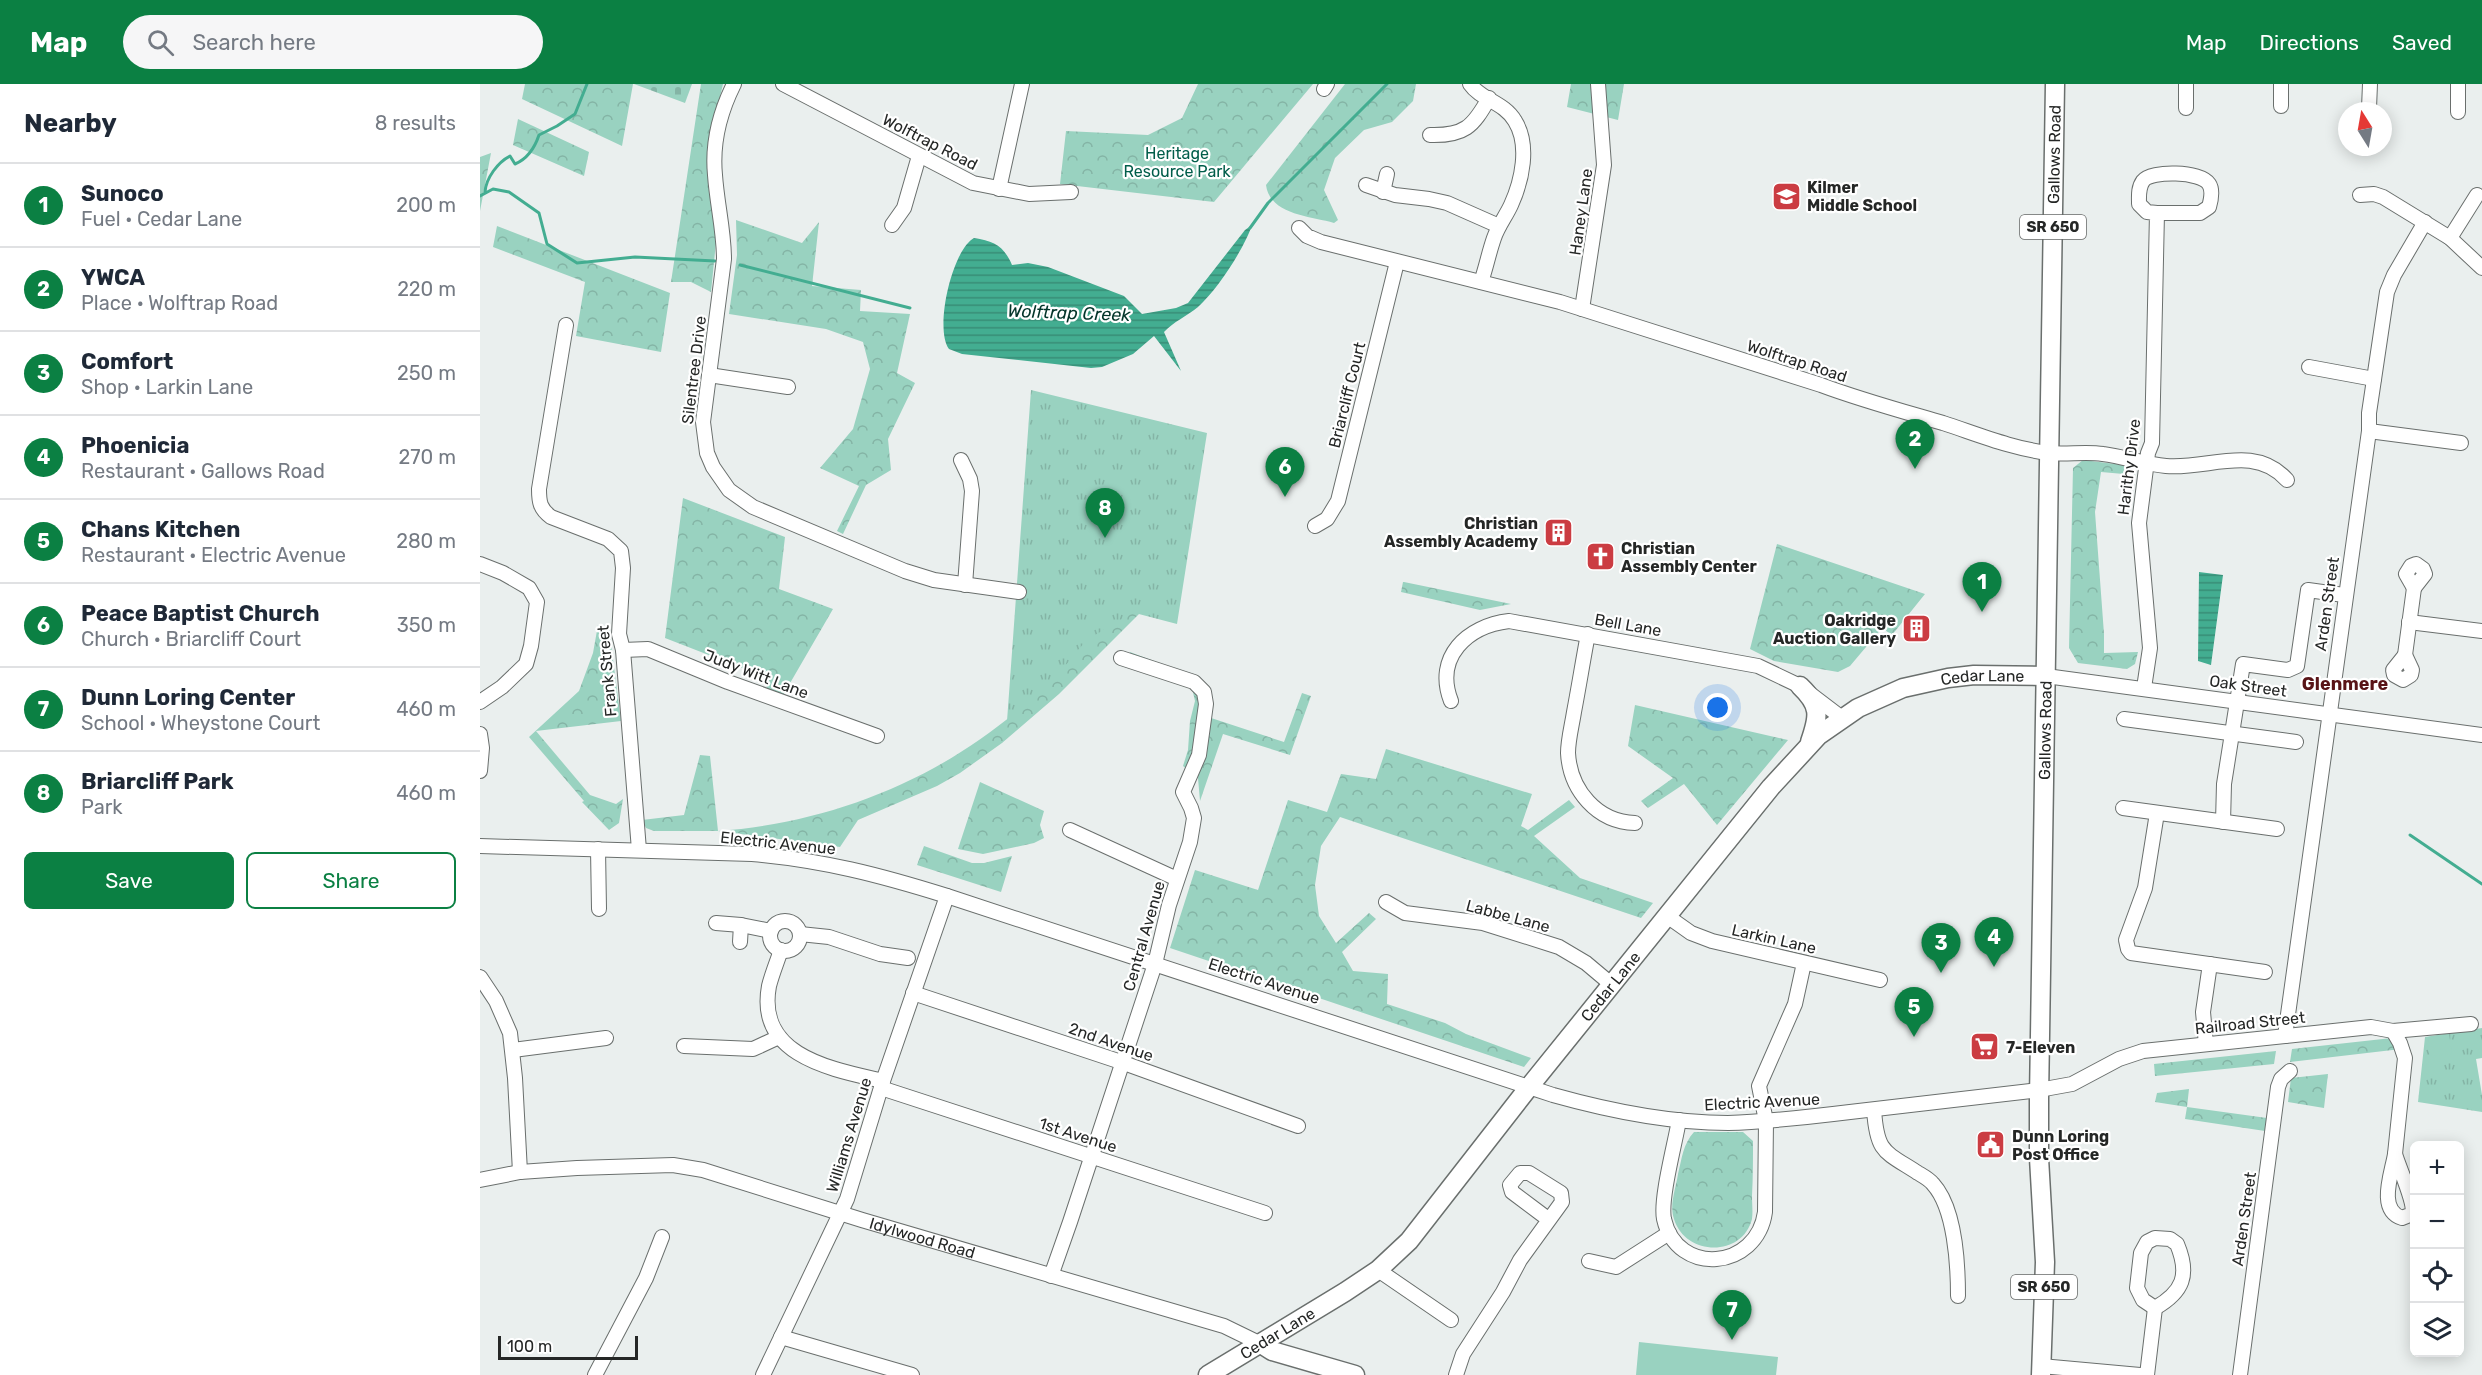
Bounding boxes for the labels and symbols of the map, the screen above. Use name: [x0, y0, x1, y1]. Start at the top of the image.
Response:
north arrow: [2338, 102, 2392, 156]
street label: Gallows Road: [2044, 105, 2064, 204]
street label: Wolftrap Road: [879, 110, 981, 174]
park label: Heritage Resource Park: [1123, 144, 1231, 181]
street label: Haney Lane: [1566, 167, 1596, 257]
place label: Kilmer Middle School: [1807, 178, 1917, 215]
school or university icon: Kilmer Middle School: [1770, 180, 1802, 212]
road number: SR 650: [2020, 215, 2086, 239]
water label: Wolftrap Creek: [1007, 300, 1132, 326]
street label: Silentree Drive: [678, 315, 710, 425]
street label: Wolftrap Road: [1745, 336, 1849, 386]
street label: Briarcliff Court: [1325, 340, 1369, 450]
street label: Harithy Drive: [2114, 418, 2144, 516]
pin: 2: [1896, 420, 1934, 469]
pin: 6: [1266, 448, 1304, 497]
pin: 8: [1086, 488, 1124, 538]
place label: Christian Assembly Academy: [1384, 514, 1538, 551]
building icon: Christian Assembly Academy: [1543, 516, 1575, 548]
place label: Christian Assembly Center: [1621, 539, 1757, 576]
church icon: Christian Assembly Center: [1584, 541, 1616, 573]
street label: Arden Street: [2311, 556, 2343, 652]
pin: 1: [1962, 562, 2002, 612]
street label: Bell Lane: [1593, 610, 1663, 640]
place label: Oakridge Auction Gallery: [1773, 611, 1896, 648]
building icon: Oakridge Auction Gallery: [1901, 613, 1933, 645]
street label: Frank Street: [594, 624, 620, 718]
street label: Judy Witt Lane: [701, 645, 811, 703]
street label: Cedar Lane: [1939, 665, 2025, 689]
street label: Oak Street: [2208, 671, 2288, 701]
district label: Glenmere: [2302, 673, 2388, 695]
street label: Gallows Road: [2035, 681, 2055, 780]
your location: [1703, 693, 1732, 722]
street label: Electric Avenue: [719, 827, 837, 859]
street label: Central Avenue: [1119, 879, 1169, 993]
street label: Labbe Lane: [1464, 896, 1552, 936]
pin: 4: [1974, 918, 2014, 967]
street label: Larkin Lane: [1730, 920, 1818, 958]
pin: 3: [1922, 924, 1960, 973]
street label: Cedar Lane: [1576, 947, 1644, 1025]
street label: Electric Avenue: [1206, 954, 1322, 1008]
pin: 5: [1894, 988, 1934, 1037]
street label: Railroad Street: [2194, 1008, 2306, 1038]
street label: 2nd Avenue: [1066, 1019, 1156, 1065]
supermarket icon: 7-Eleven: [1969, 1031, 2001, 1063]
place label: 7-Eleven: [2006, 1038, 2075, 1057]
street label: Williams Avenue: [823, 1075, 876, 1195]
street label: Electric Avenue: [1704, 1089, 1820, 1115]
street label: 1st Avenue: [1037, 1113, 1119, 1157]
place label: Dunn Loring Post Office: [2012, 1127, 2109, 1164]
public building icon: Dunn Loring Post Office: [1975, 1129, 2007, 1161]
street label: Arden Street: [2228, 1171, 2260, 1267]
street label: Idylwood Road: [867, 1213, 977, 1262]
road number: SR 650: [2011, 1275, 2077, 1299]
pin: 7: [1712, 1290, 1752, 1340]
street label: Cedar Lane: [1236, 1303, 1318, 1363]
scale bar: [498, 1333, 638, 1360]

